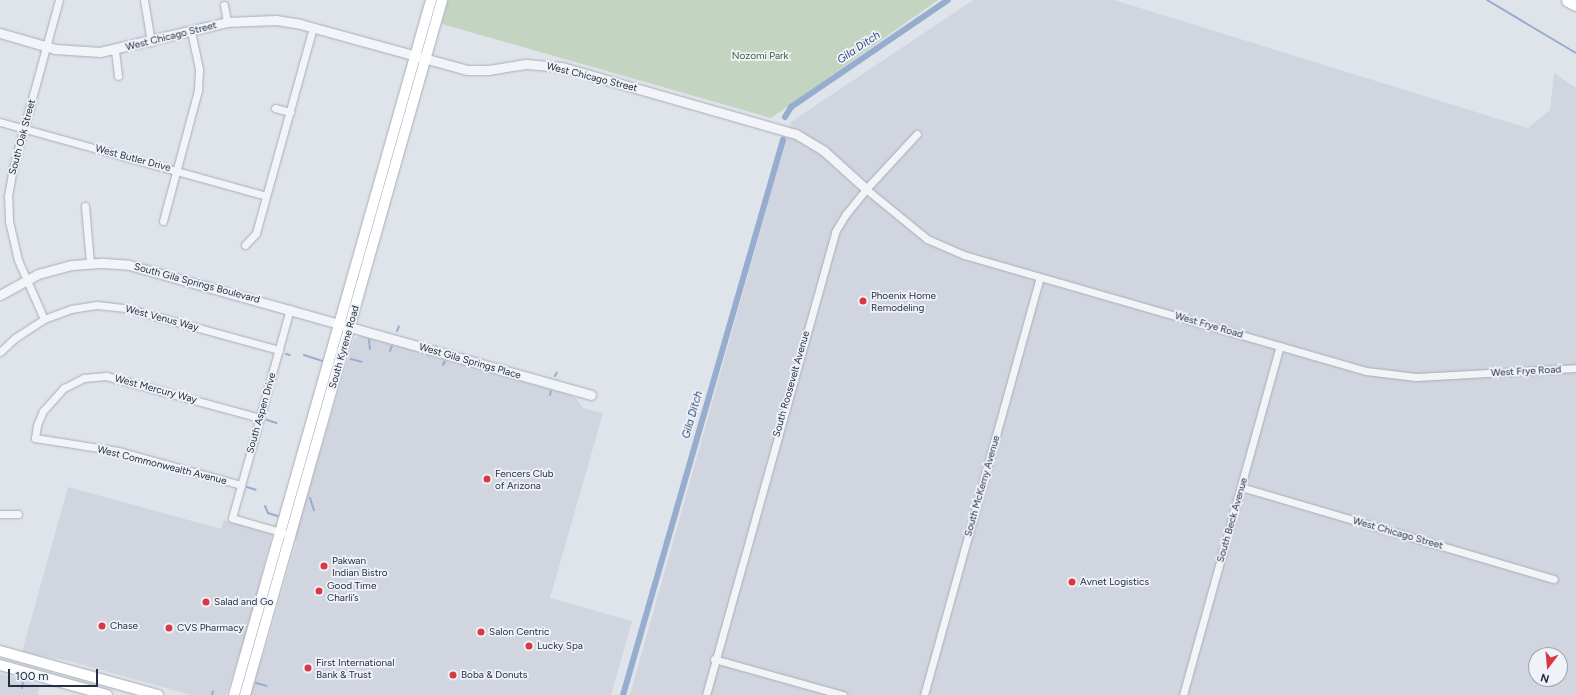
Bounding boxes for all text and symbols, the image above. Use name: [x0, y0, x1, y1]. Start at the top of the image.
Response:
street label: West Chicago Street: [124, 19, 218, 53]
water label: Gila Ditch: [835, 29, 883, 67]
park label: Nozomi Park: [732, 50, 788, 62]
street label: West Chicago Street: [545, 60, 639, 94]
street label: South Oak Street: [6, 98, 38, 176]
street label: West Butler Drive: [94, 142, 172, 174]
street label: South Gila Springs Boulevard: [133, 260, 261, 306]
place label: Phoenix Home Remodeling: [871, 289, 936, 312]
marker: Phoenix Home Remodeling: [858, 296, 868, 306]
street label: West Venus Way: [124, 302, 200, 334]
street label: South Kyrene Road: [326, 304, 362, 390]
street label: West Frye Road: [1174, 310, 1244, 340]
street label: South Roosevelt Avenue: [770, 329, 812, 439]
street label: West Gila Springs Place: [418, 341, 522, 381]
street label: West Frye Road: [1491, 363, 1561, 379]
street label: South Aspen Drive: [244, 371, 278, 455]
street label: West Mercury Way: [114, 372, 198, 406]
water label: Gila Ditch: [680, 390, 706, 440]
street label: South McKemy Avenue: [962, 434, 1002, 538]
street label: West Commonwealth Avenue: [96, 443, 228, 487]
place label: Fencers Club of Arizona: [495, 467, 554, 490]
marker: Fencers Club of Arizona: [482, 474, 492, 484]
street label: South Beck Avenue: [1214, 476, 1250, 564]
street label: West Chicago Street: [1351, 514, 1445, 552]
place label: Pakwan Indian Bistro: [332, 554, 388, 578]
marker: Pakwan Indian Bistro: [319, 561, 329, 571]
place label: Avnet Logistics: [1080, 576, 1149, 588]
marker: Avnet Logistics: [1067, 577, 1077, 587]
place label: Good Time Charli’s: [327, 579, 376, 602]
marker: Good Time Charli’s: [314, 586, 324, 596]
place label: Salad and Go: [214, 596, 273, 608]
marker: Salad and Go: [201, 597, 211, 607]
place label: Chase: [110, 620, 138, 632]
marker: Chase: [97, 621, 107, 631]
place label: CVS Pharmacy: [177, 622, 244, 634]
marker: CVS Pharmacy: [164, 623, 174, 633]
place label: Salon Centric: [489, 626, 549, 638]
marker: Salon Centric: [476, 627, 486, 637]
place label: Lucky Spa: [537, 640, 583, 652]
marker: Lucky Spa: [524, 641, 534, 651]
north arrow: [1528, 647, 1568, 687]
place label: First International Bank & Trust: [316, 656, 394, 680]
scale bar: [10, 661, 100, 687]
marker: First International Bank & Trust: [303, 663, 313, 673]
text: 100 m: [15, 669, 49, 683]
place label: Boba & Donuts: [461, 669, 528, 681]
marker: Boba & Donuts: [448, 670, 458, 680]
text: N: [1539, 671, 1551, 685]

